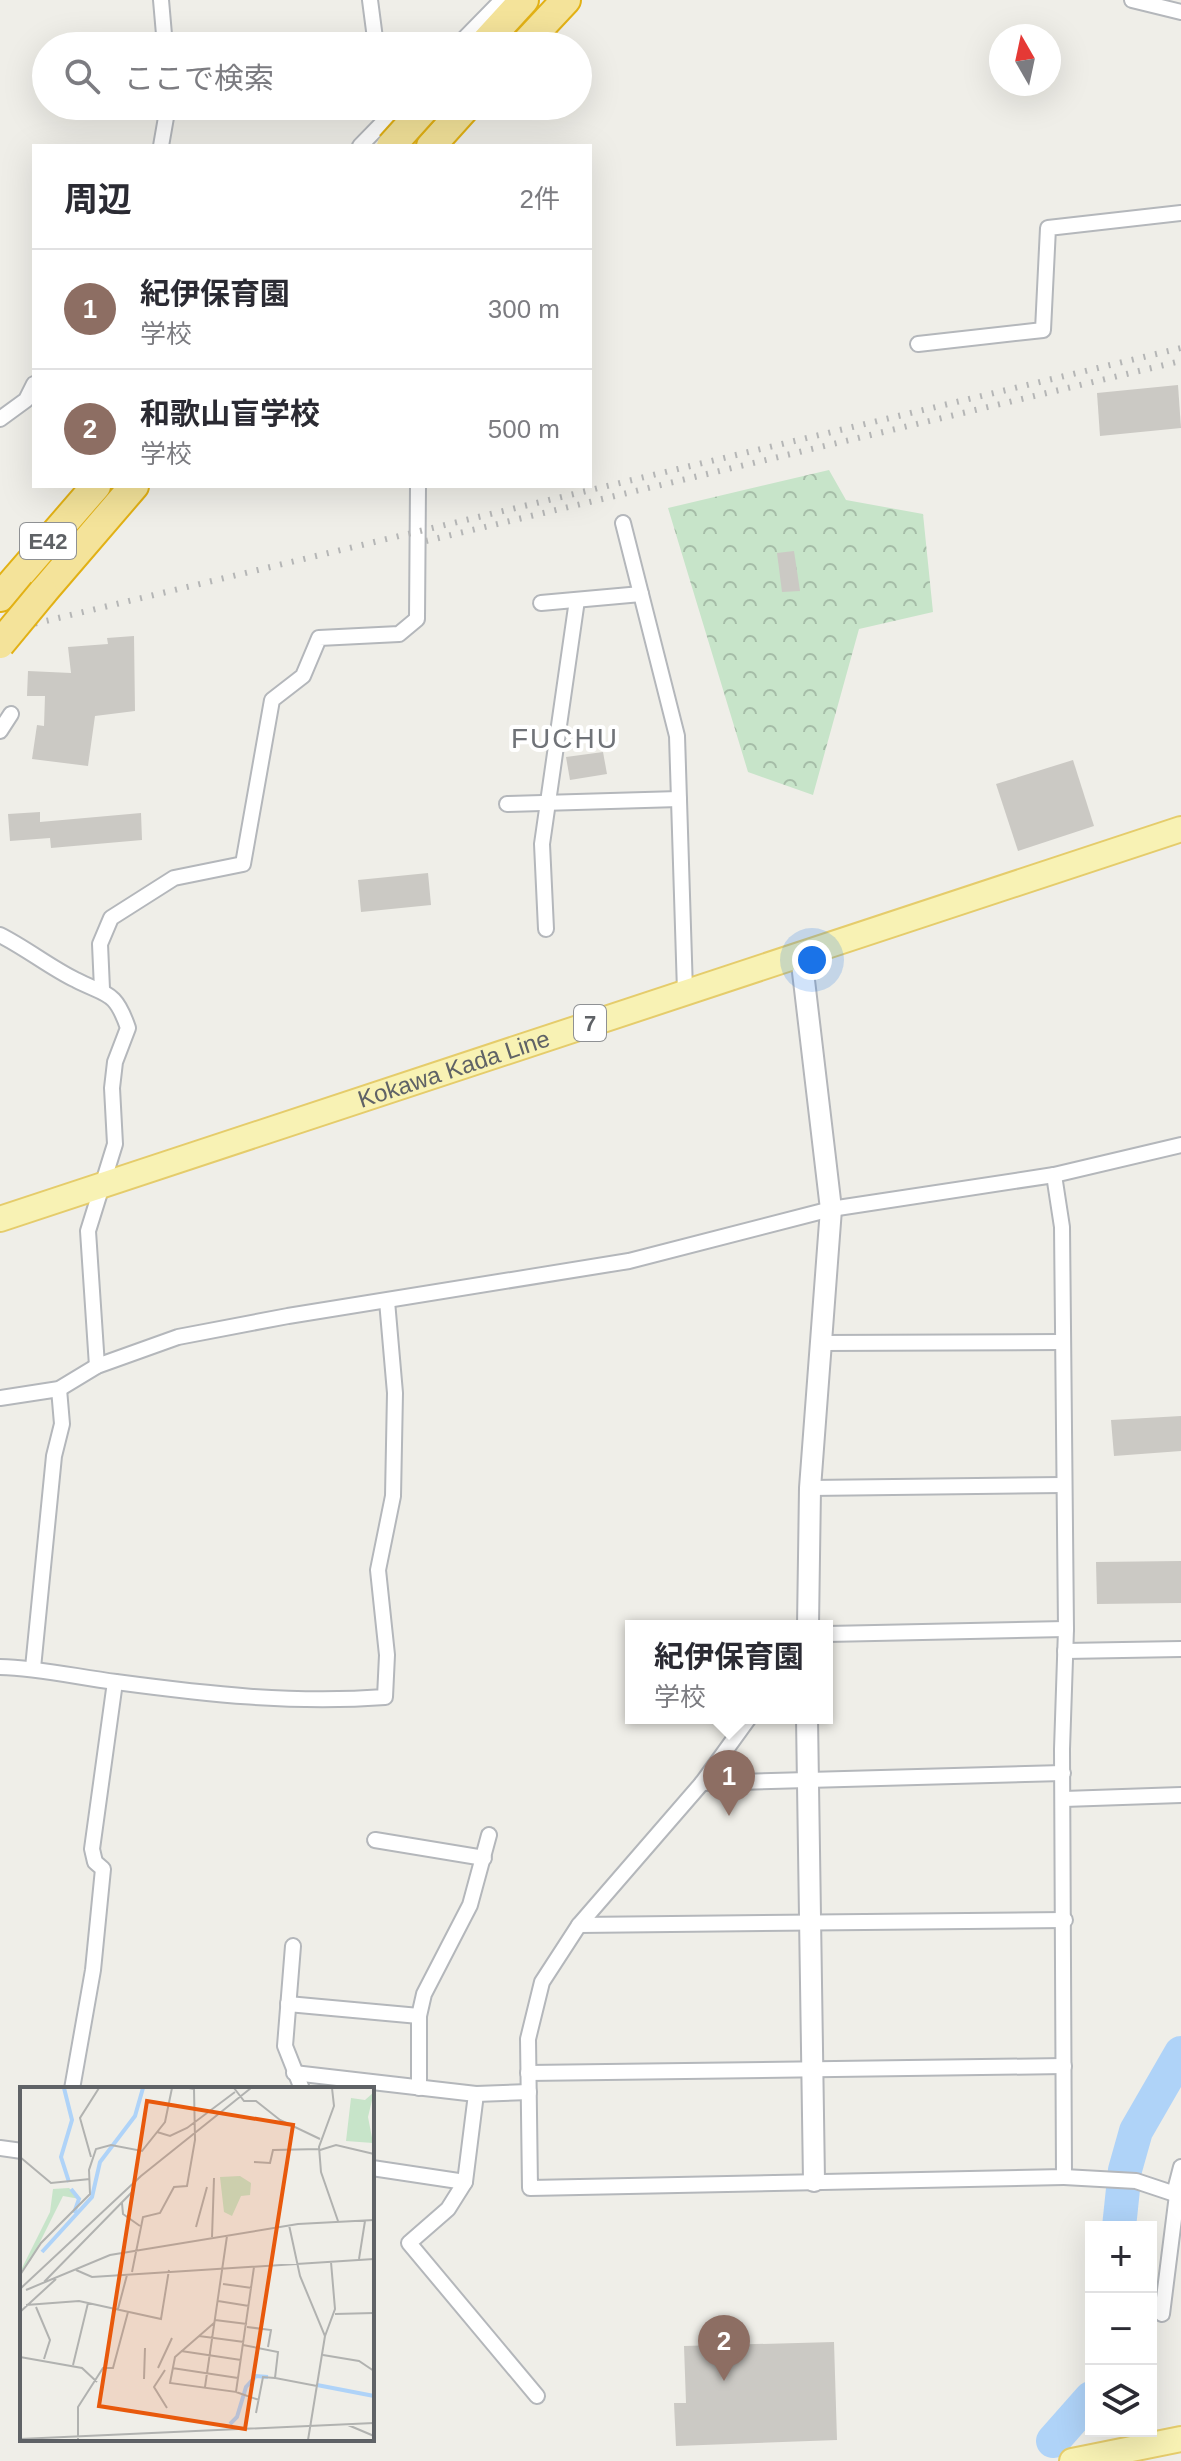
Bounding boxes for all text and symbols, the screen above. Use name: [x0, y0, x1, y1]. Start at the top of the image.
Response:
north arrow: [989, 24, 1061, 96]
search box: [32, 32, 592, 120]
icon: search: [60, 54, 104, 98]
text: ここで検索: [124, 62, 274, 95]
text: 周辺: [64, 180, 132, 218]
text: 2件: [520, 184, 560, 214]
text: 紀伊保育園: [140, 277, 290, 310]
text: 1: [83, 294, 97, 324]
text: 300 m: [488, 294, 560, 324]
text: 学校: [140, 319, 192, 349]
text: 和歌山盲学校: [140, 397, 320, 430]
text: 2: [83, 414, 97, 444]
text: 500 m: [488, 414, 560, 444]
text: 学校: [140, 439, 192, 469]
road number: E42: [20, 523, 76, 559]
district label: FUCHU: [511, 723, 619, 754]
your location: [792, 940, 832, 980]
road number: 7: [574, 1005, 606, 1041]
street label: Kokawa Kada Line: [354, 1024, 553, 1113]
popup: [625, 1620, 833, 1724]
text: 紀伊保育園: [654, 1640, 804, 1673]
text: 学校: [654, 1682, 706, 1712]
pin: 1: [703, 1750, 755, 1816]
inset map: [20, 2087, 374, 2441]
map controls: [1085, 2221, 1157, 2437]
button: +: [1085, 2221, 1157, 2293]
button: −: [1085, 2293, 1157, 2365]
pin: 2: [698, 2315, 750, 2381]
button: layers: [1085, 2365, 1157, 2437]

